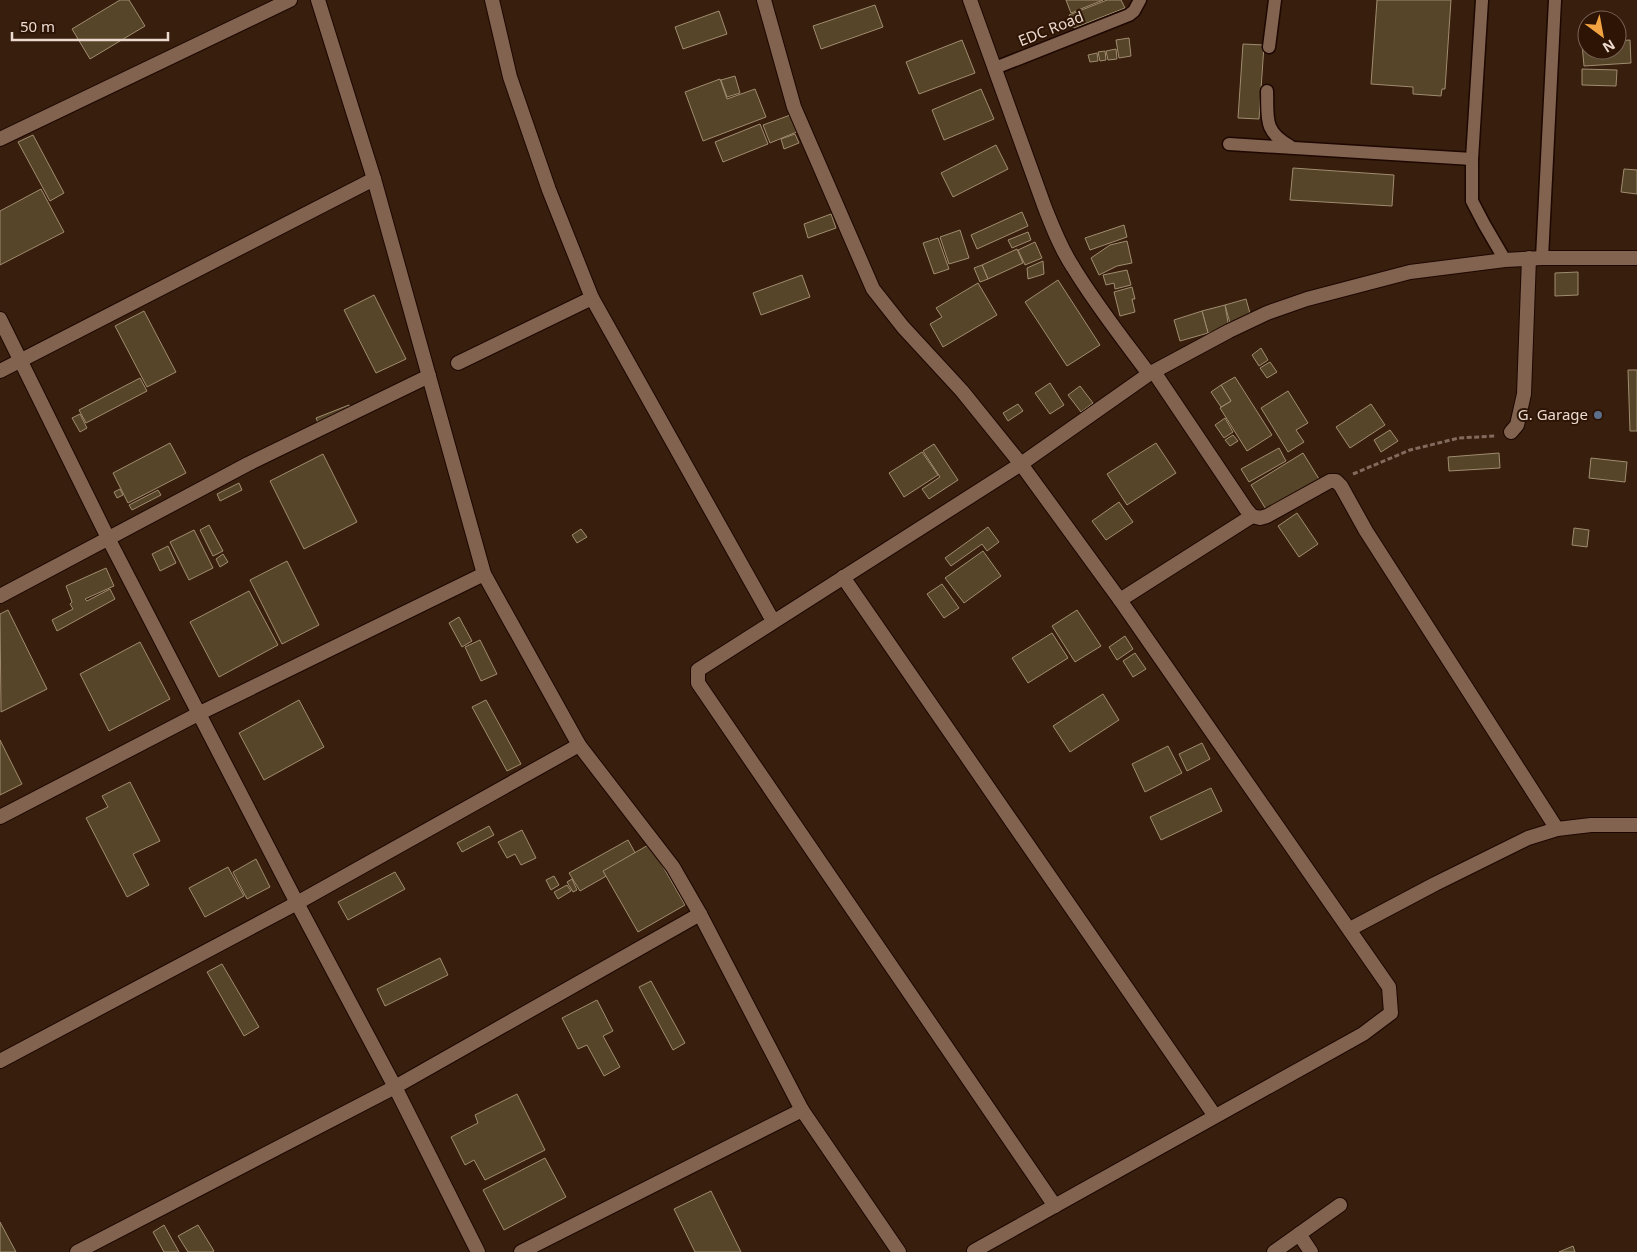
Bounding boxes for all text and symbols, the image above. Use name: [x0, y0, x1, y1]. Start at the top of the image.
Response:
street label: EDC Road: [1015, 6, 1086, 50]
scale bar: [12, 10, 169, 42]
north arrow: [1577, 10, 1627, 60]
text: 50 m: [20, 16, 55, 36]
text: N: [1599, 35, 1619, 58]
place label: G. Garage: [1518, 404, 1588, 424]
marker: G. Garage: [1592, 409, 1604, 421]

